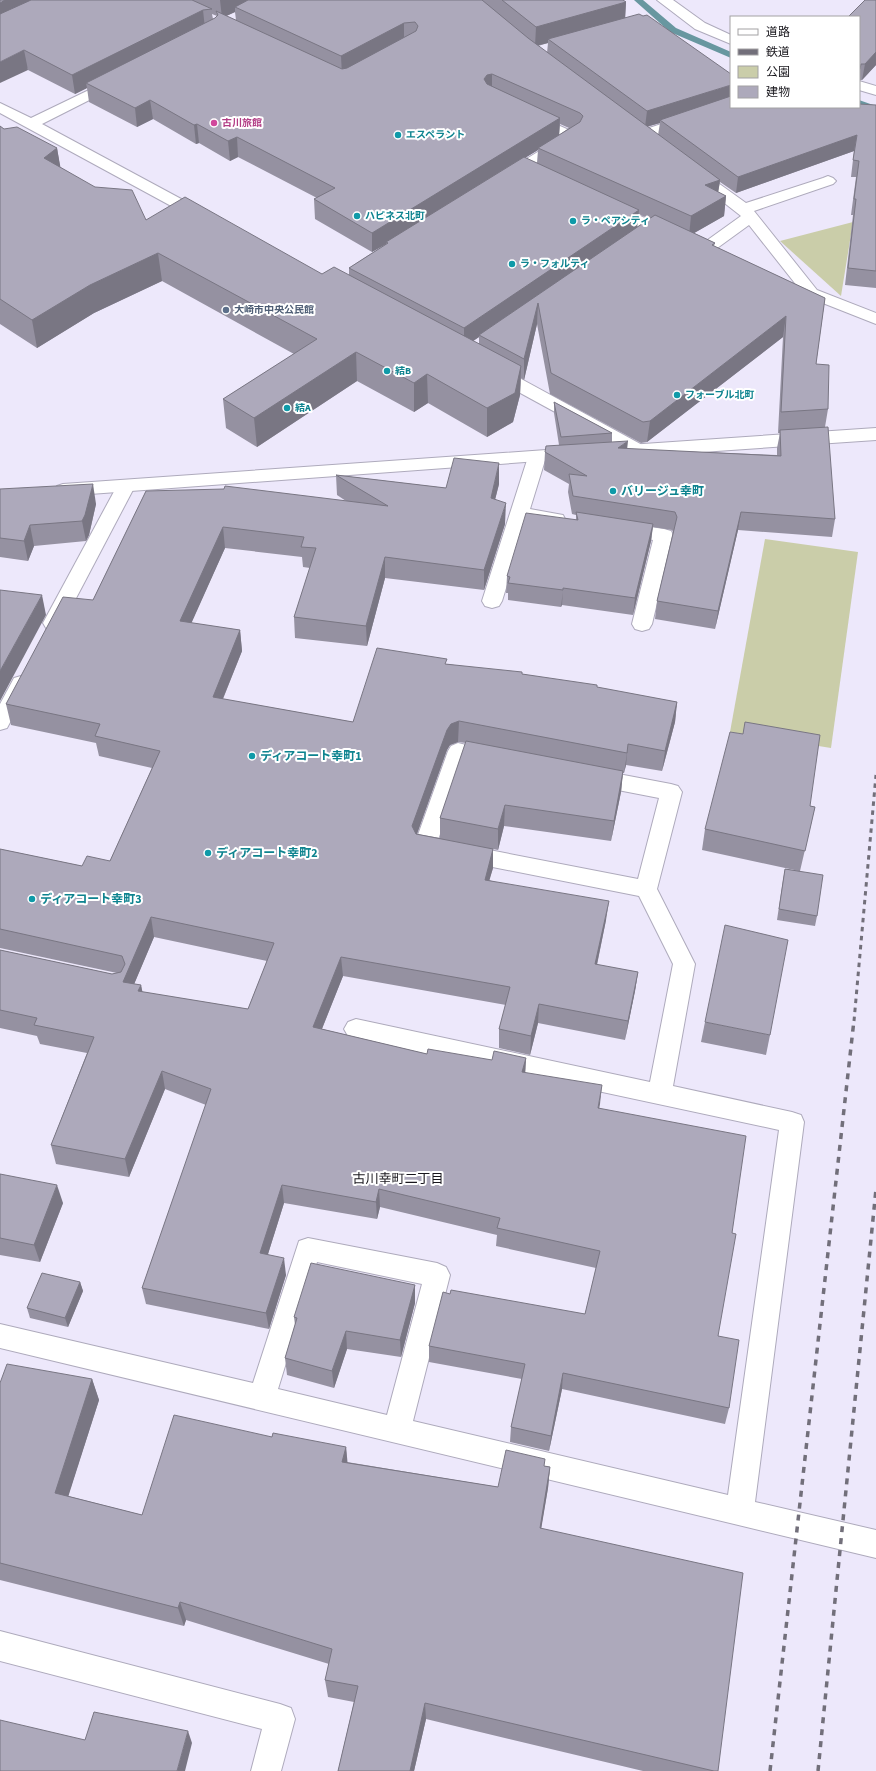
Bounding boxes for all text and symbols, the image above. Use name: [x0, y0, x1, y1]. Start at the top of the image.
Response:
legend: [730, 16, 860, 108]
text: 道路: [766, 24, 790, 41]
text: 鉄道: [766, 44, 790, 61]
text: 公園: [766, 64, 790, 81]
text: 建物: [766, 84, 790, 101]
place label: 古川旅館: [222, 116, 262, 130]
marker: 古川旅館: [209, 118, 219, 128]
place label: エスペラント: [406, 128, 465, 142]
marker: エスペラント: [393, 130, 403, 140]
place label: ハピネス北町: [365, 209, 425, 223]
marker: ハピネス北町: [352, 211, 362, 221]
place label: ラ・ペアシティ: [581, 214, 650, 228]
marker: ラ・ペアシティ: [568, 216, 578, 226]
place label: ラ・フォルティ: [520, 257, 589, 271]
marker: ラ・フォルティ: [507, 259, 517, 269]
place label: 大崎市中央公民館: [234, 303, 314, 317]
marker: 大崎市中央公民館: [221, 305, 231, 315]
place label: 結B: [395, 364, 411, 378]
marker: 結B: [382, 366, 392, 376]
place label: フォーブル北町: [685, 388, 754, 402]
marker: フォーブル北町: [672, 390, 682, 400]
place label: 結A: [295, 401, 311, 415]
marker: 結A: [282, 403, 292, 413]
place label: バリージュ幸町: [621, 483, 704, 500]
marker: バリージュ幸町: [608, 486, 618, 496]
place label: ディアコート幸町1: [260, 748, 362, 765]
marker: ディアコート幸町1: [247, 751, 257, 761]
place label: ディアコート幸町2: [216, 845, 318, 862]
marker: ディアコート幸町2: [203, 848, 213, 858]
place label: ディアコート幸町3: [40, 891, 142, 908]
marker: ディアコート幸町3: [27, 894, 37, 904]
district label: 古川幸町二丁目: [352, 1170, 444, 1188]

